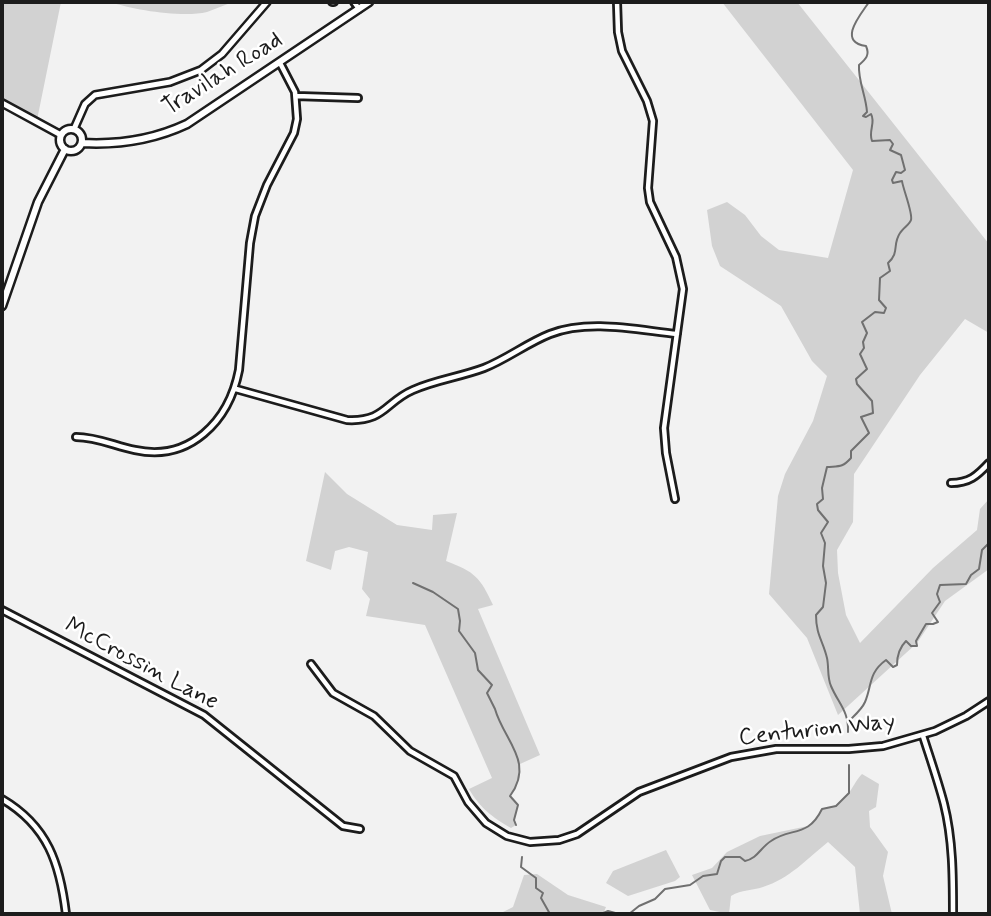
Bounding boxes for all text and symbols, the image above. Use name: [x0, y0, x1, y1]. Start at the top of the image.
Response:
street label: Travilah Road: [158, 27, 288, 123]
street label: McCrossin Lane: [59, 612, 223, 718]
street label: Centurion Way: [737, 708, 897, 754]

